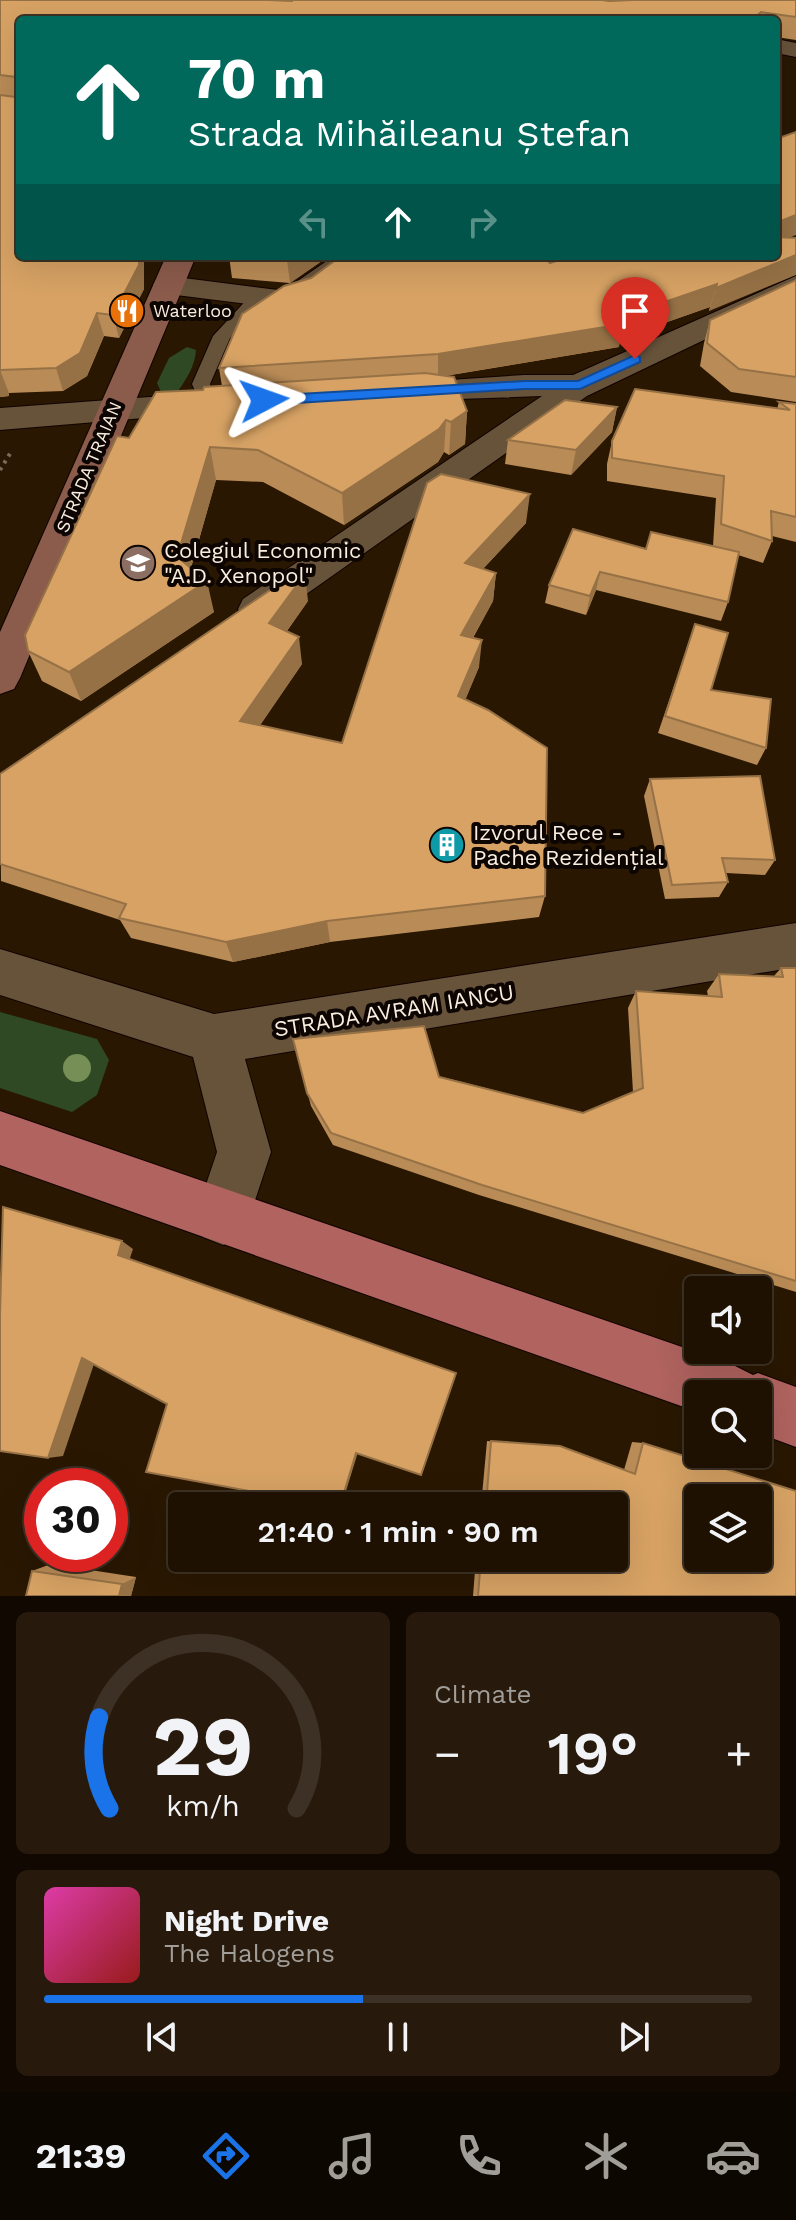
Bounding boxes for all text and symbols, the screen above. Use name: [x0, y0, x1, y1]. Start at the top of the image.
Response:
text: 70 m: [188, 46, 325, 112]
icon: ahead: [56, 48, 160, 152]
text: Strada Mihăileanu Ștefan: [188, 113, 631, 155]
icon: left: [292, 200, 336, 244]
icon: ahead: [376, 200, 420, 244]
icon: right: [460, 200, 504, 244]
pin: [601, 277, 669, 359]
icon: arrive: [613, 289, 657, 333]
restaurant icon: Waterloo: [108, 292, 146, 330]
place label: Waterloo: [153, 300, 232, 321]
position arrow: [222, 358, 306, 442]
street label: STRADA TRAIAN: [51, 398, 126, 535]
place label: Colegiul Economic "A.D. Xenopol": [164, 538, 361, 588]
school or university icon: Colegiul Economic "A.D. Xenopol": [119, 544, 157, 582]
place label: Izvorul Rece - Pache Rezidențial: [473, 820, 664, 870]
building icon: Izvorul Rece - Pache Rezidențial: [428, 826, 466, 864]
street label: STRADA AVRAM IANCU: [272, 979, 516, 1042]
map controls: [684, 1276, 772, 1572]
button: sound: [684, 1276, 772, 1364]
button: search: [684, 1380, 772, 1468]
speed limit sign: 30: [24, 1468, 128, 1572]
button: layers: [684, 1484, 772, 1572]
text: 21:40 · 1 min · 90 m: [257, 1514, 539, 1549]
text: Climate: [434, 1679, 532, 1709]
text: 29: [153, 1698, 253, 1795]
text: 19°: [548, 1718, 638, 1789]
text: −: [434, 1728, 461, 1780]
text: +: [725, 1728, 752, 1780]
text: km/h: [166, 1789, 240, 1823]
text: Night Drive: [164, 1903, 329, 1938]
text: The Halogens: [164, 1938, 335, 1968]
icon: previous: [140, 2015, 184, 2059]
icon: pause: [376, 2015, 420, 2059]
icon: next: [612, 2015, 656, 2059]
icon: directions: [198, 2128, 254, 2184]
icon: music: [324, 2128, 380, 2184]
icon: phone: [451, 2128, 507, 2184]
icon: climate: [578, 2128, 634, 2184]
icon: car: [705, 2128, 761, 2184]
text: 21:39: [35, 2135, 127, 2177]

